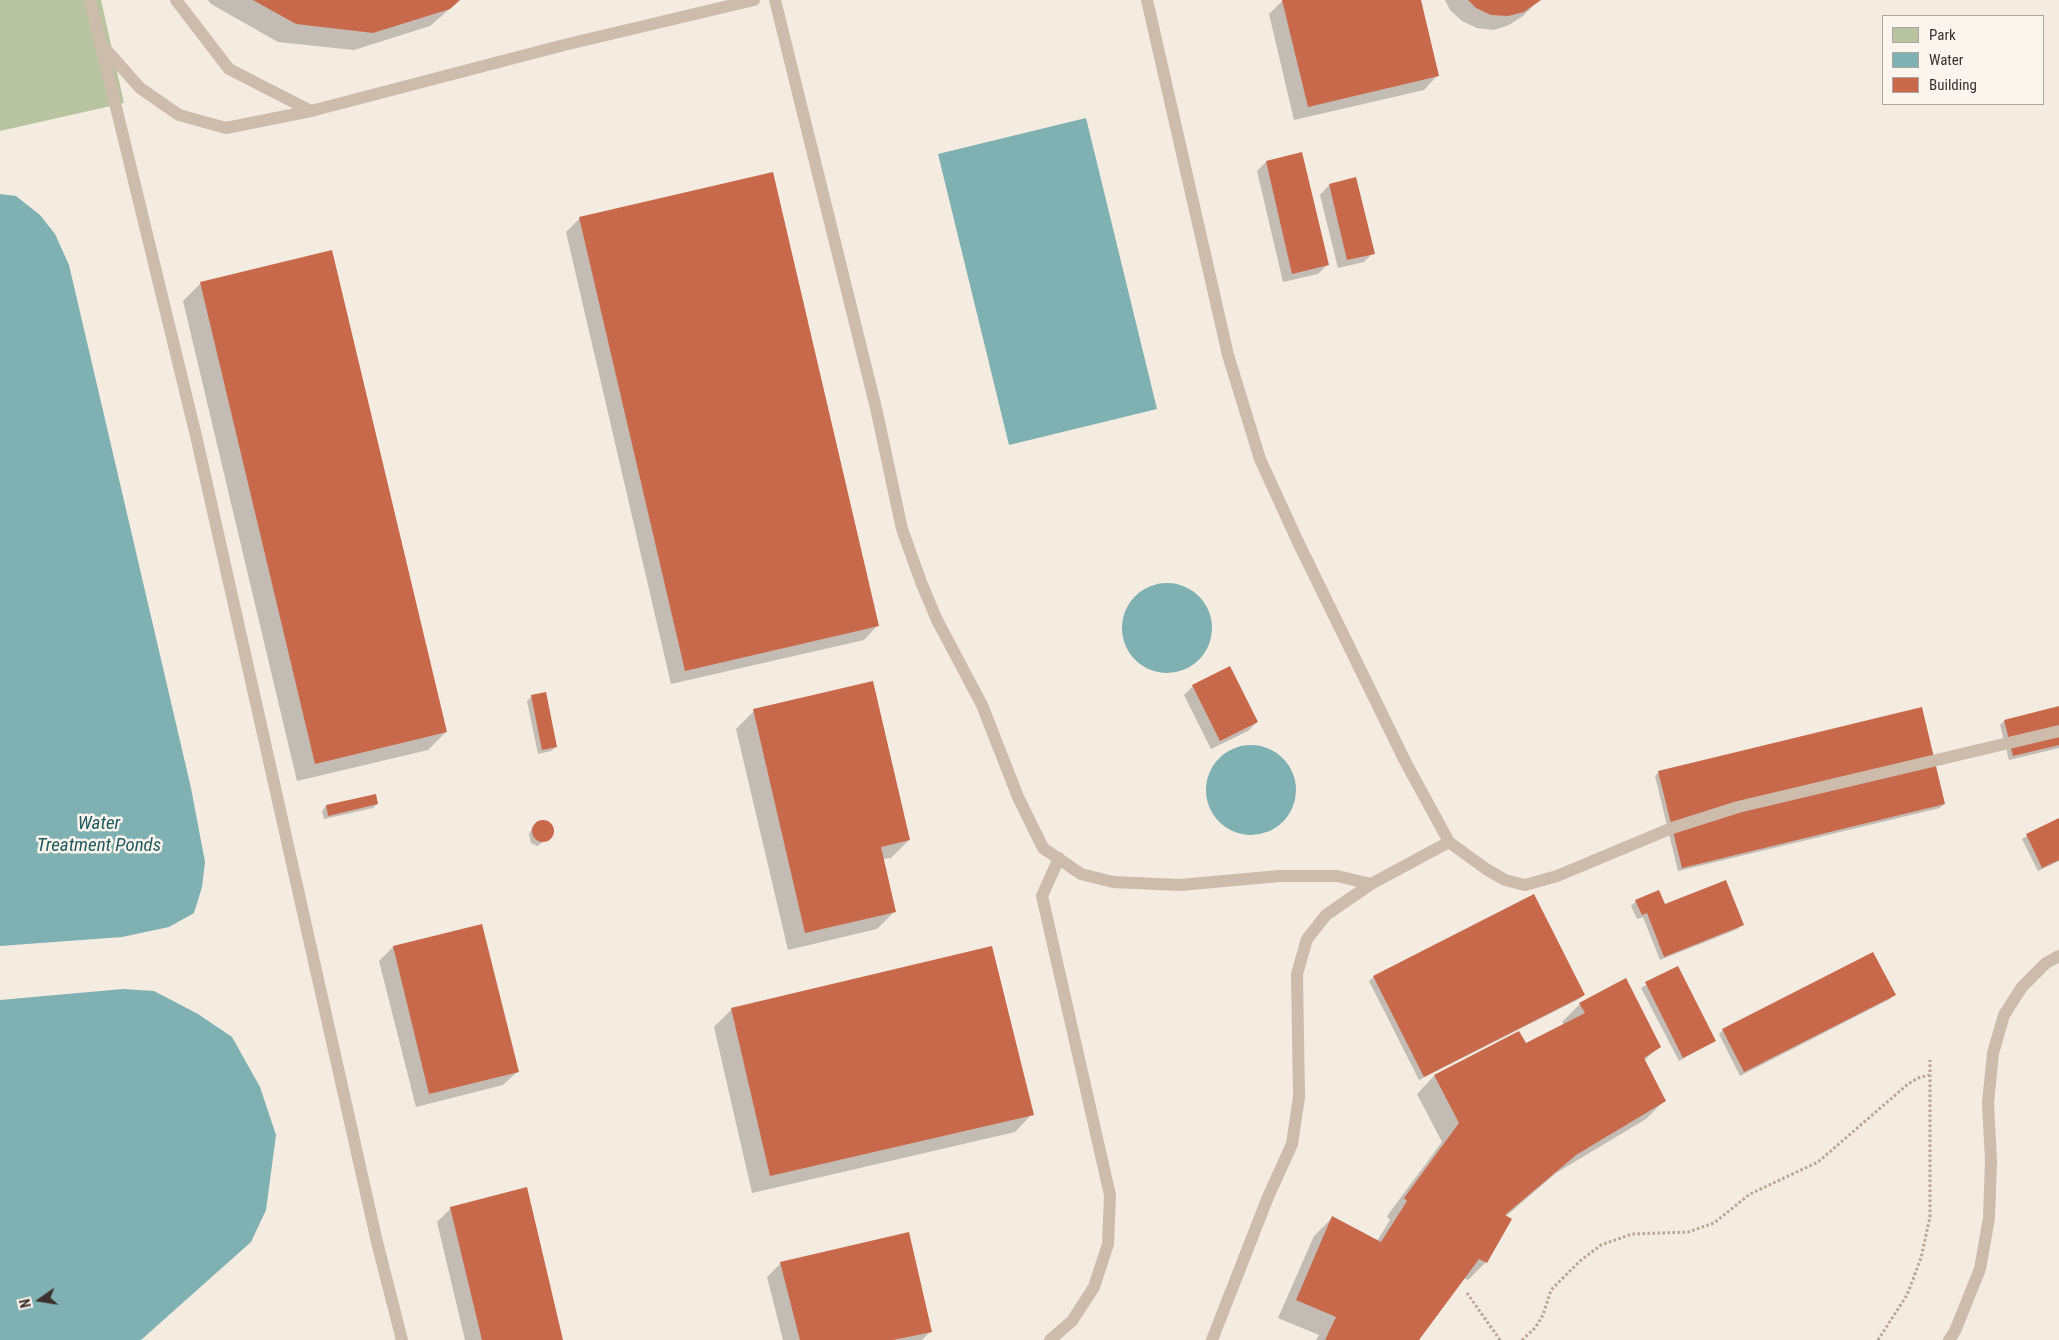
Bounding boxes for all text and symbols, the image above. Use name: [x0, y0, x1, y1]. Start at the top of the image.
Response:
legend: [1882, 15, 2044, 105]
text: Park: [1929, 26, 1956, 44]
text: Water: [1929, 51, 1963, 69]
text: Building: [1929, 76, 1977, 94]
water label: Water Treatment Ponds: [37, 813, 161, 857]
north arrow: [15, 1275, 65, 1325]
text: N: [17, 1297, 34, 1309]

